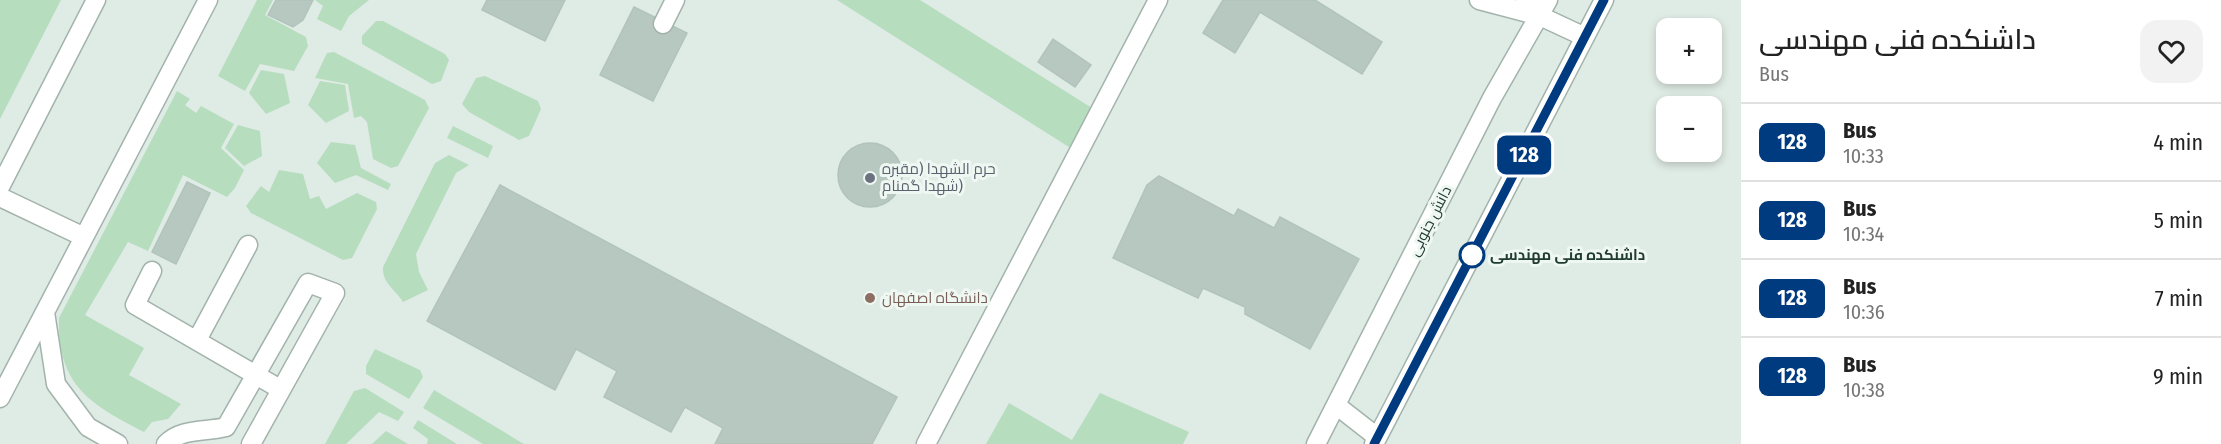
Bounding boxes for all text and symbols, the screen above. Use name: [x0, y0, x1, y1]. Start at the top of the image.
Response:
map controls: [1656, 18, 1722, 162]
button: +: [1656, 18, 1722, 84]
button: heart: [2140, 20, 2203, 83]
text: داشنکده فنی مهندسی: [1759, 23, 2036, 56]
text: Bus: [1759, 62, 1789, 86]
button: −: [1656, 96, 1722, 162]
text: Bus: [1843, 117, 1876, 144]
text: 128: [1777, 129, 1807, 155]
text: 4 min: [2153, 129, 2203, 156]
line badge: 128: [1490, 136, 1558, 174]
text: 128: [1509, 142, 1539, 168]
text: 10:33: [1843, 144, 1884, 168]
place label: حرم الشهدا (مقبره شهدا گمنام): [882, 160, 996, 196]
marker: حرم الشهدا (مقبره شهدا گمنام): [863, 171, 877, 185]
street label: دانش جنوبی: [1405, 183, 1456, 259]
text: Bus: [1843, 195, 1876, 222]
text: 128: [1777, 207, 1807, 233]
text: 5 min: [2154, 207, 2203, 234]
text: 10:34: [1843, 222, 1884, 246]
marker: داشنکده فنی مهندسی: [1459, 242, 1485, 268]
place label: داشنکده فنی مهندسی: [1490, 246, 1645, 264]
text: Bus: [1843, 273, 1876, 300]
text: 128: [1777, 285, 1807, 311]
text: 7 min: [2155, 285, 2203, 312]
place label: دانشگاه اصفهان: [882, 289, 988, 308]
marker: دانشگاه اصفهان: [863, 291, 877, 305]
text: 10:36: [1843, 300, 1885, 324]
text: Bus: [1843, 351, 1876, 378]
text: 128: [1777, 363, 1807, 389]
text: 9 min: [2153, 363, 2203, 390]
text: 10:38: [1843, 378, 1885, 402]

